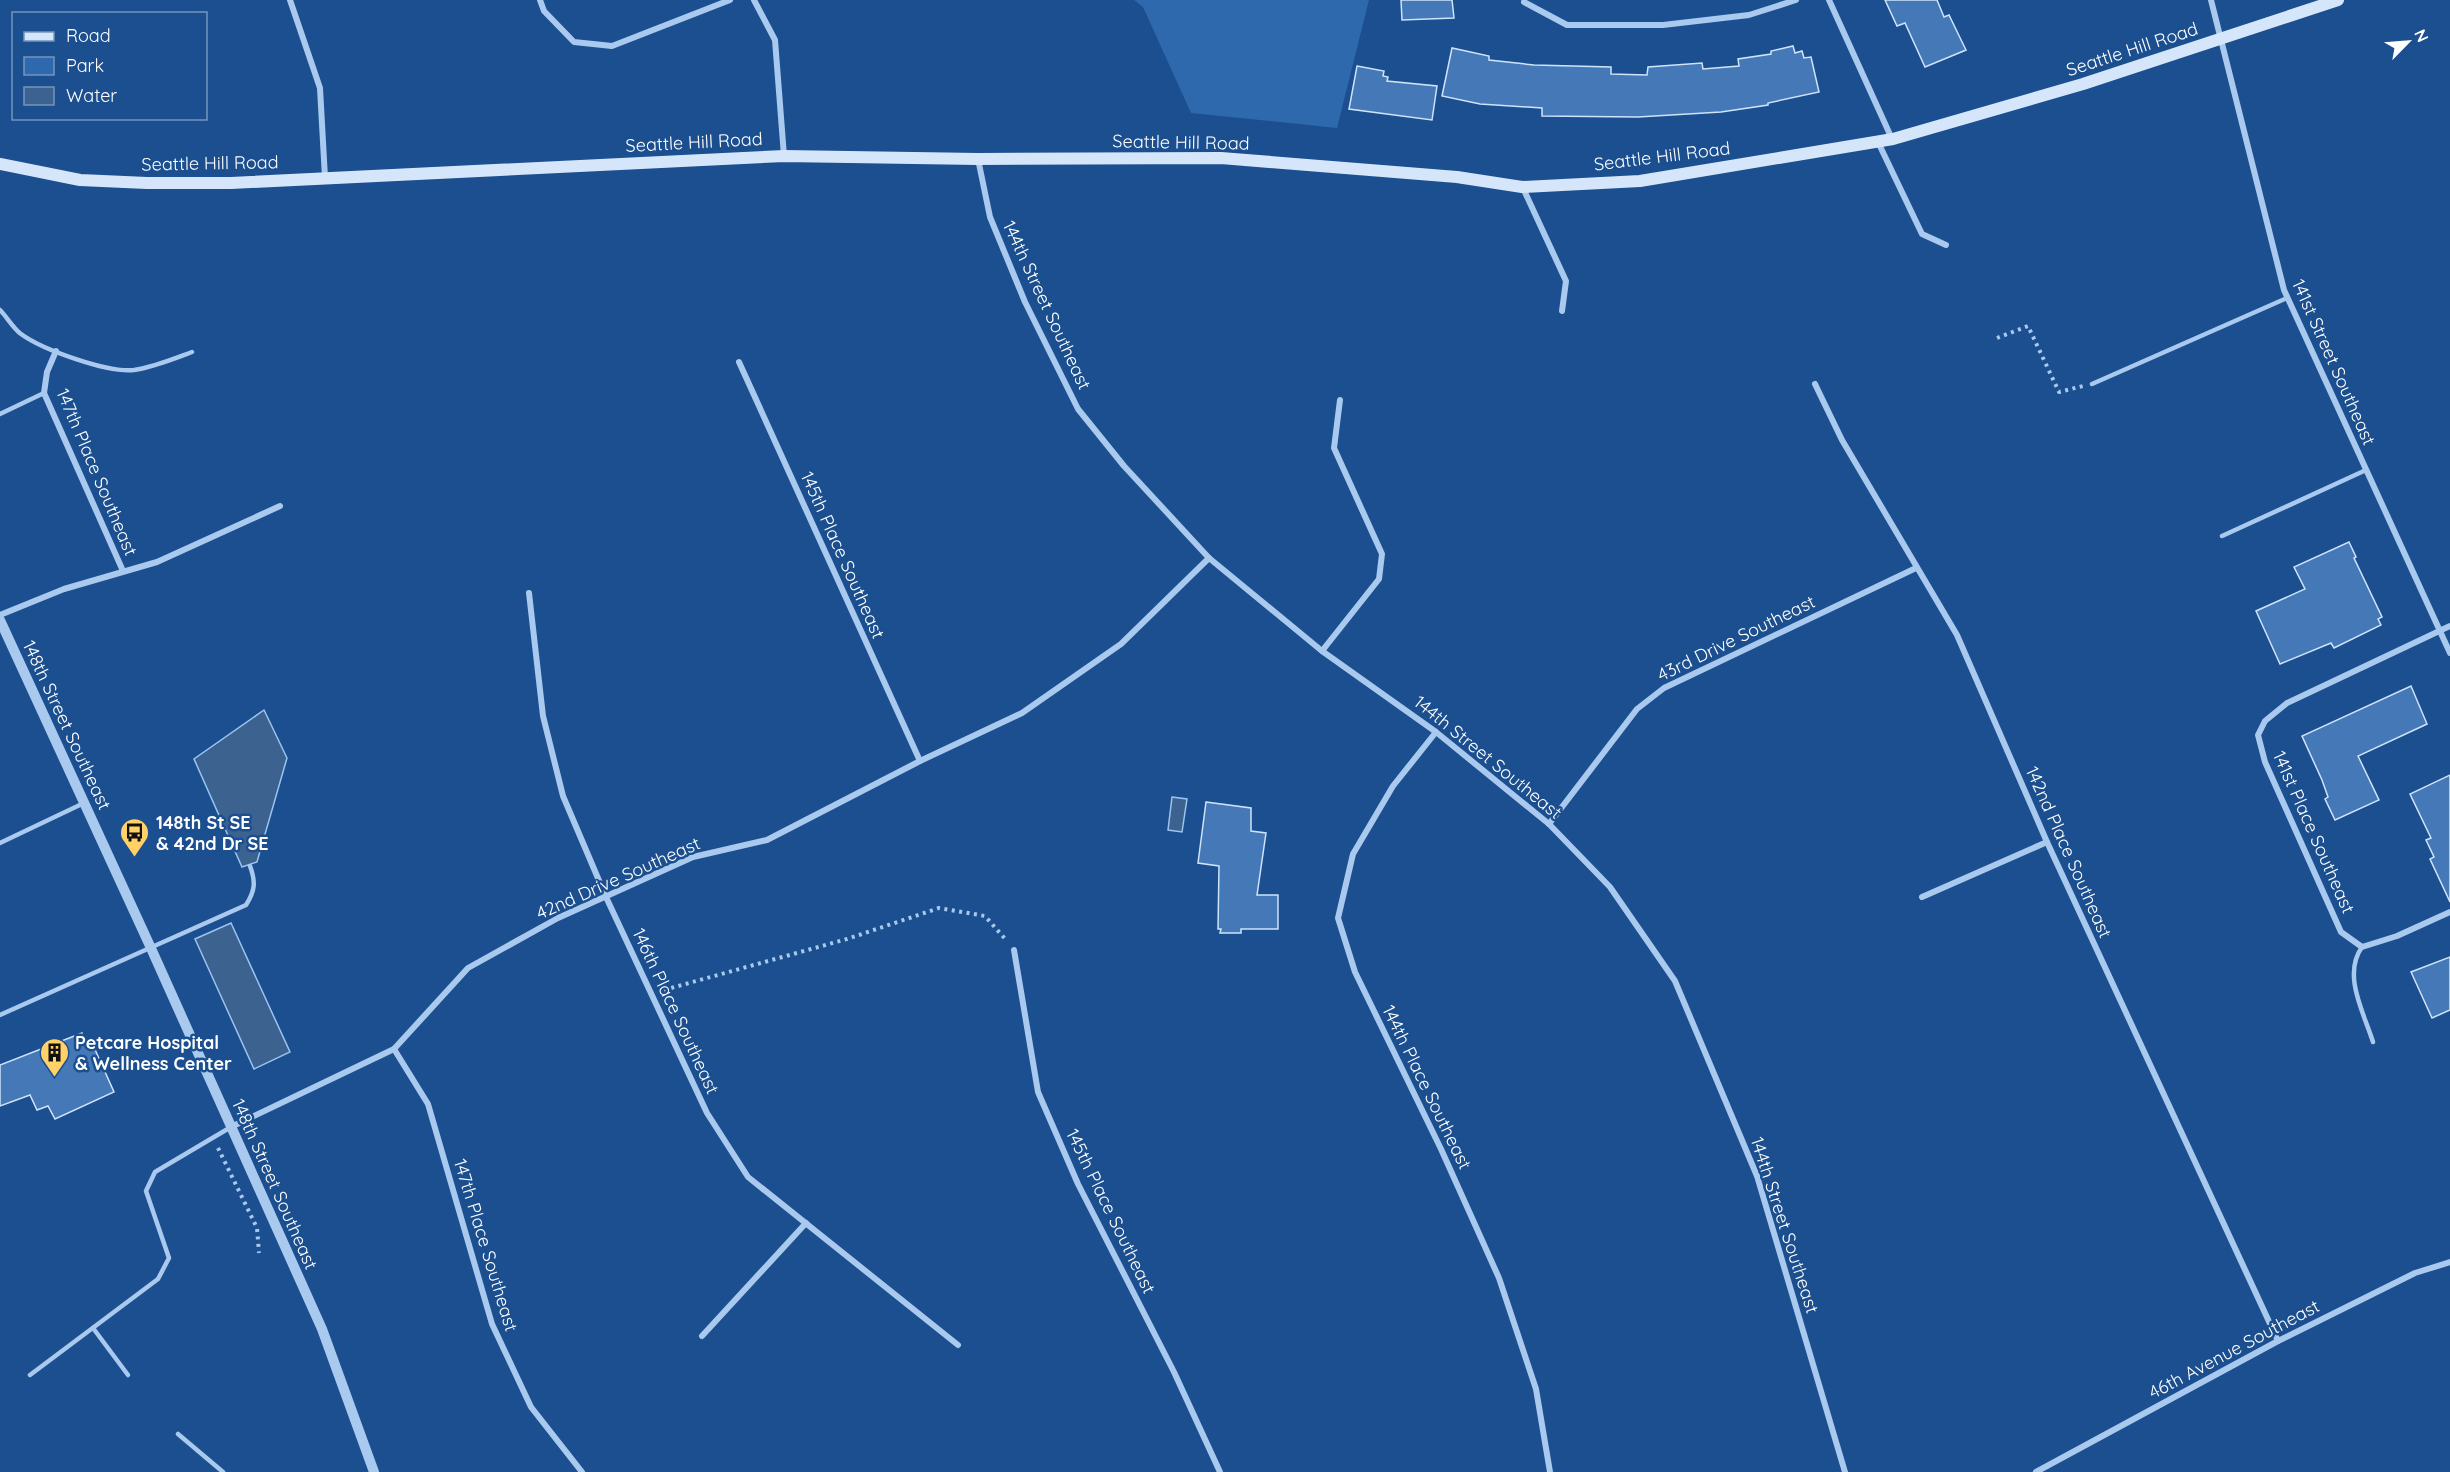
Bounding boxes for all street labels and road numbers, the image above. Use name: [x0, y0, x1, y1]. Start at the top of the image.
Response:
street label: Seattle Hill Road: [2063, 17, 2201, 81]
street label: Seattle Hill Road: [625, 127, 763, 157]
street label: Seattle Hill Road: [1112, 129, 1250, 155]
street label: Seattle Hill Road: [1593, 136, 1731, 176]
street label: Seattle Hill Road: [141, 150, 279, 176]
street label: 144th Street Southeast: [998, 217, 1096, 393]
street label: 141st Street Southeast: [2287, 275, 2381, 449]
street label: 147th Place Southeast: [51, 385, 143, 559]
street label: 145th Place Southeast: [796, 468, 890, 642]
street label: 43rd Drive Southeast: [1653, 590, 1819, 686]
street label: 148th Street Southeast: [18, 637, 116, 813]
street label: 144th Street Southeast: [1409, 690, 1567, 824]
street label: 141st Place Southeast: [2268, 747, 2360, 917]
street label: 142nd Place Southeast: [2021, 763, 2117, 941]
street label: 42nd Drive Southeast: [532, 831, 704, 925]
street label: 146th Place Southeast: [627, 924, 725, 1098]
street label: 144th Place Southeast: [1377, 1001, 1477, 1173]
street label: 148th Street Southeast: [227, 1095, 323, 1273]
street label: 145th Place Southeast: [1061, 1125, 1161, 1297]
street label: 144th Street Southeast: [1746, 1134, 1824, 1316]
street label: 147th Place Southeast: [449, 1156, 523, 1334]
street label: 46th Avenue Southeast: [2145, 1294, 2323, 1404]

